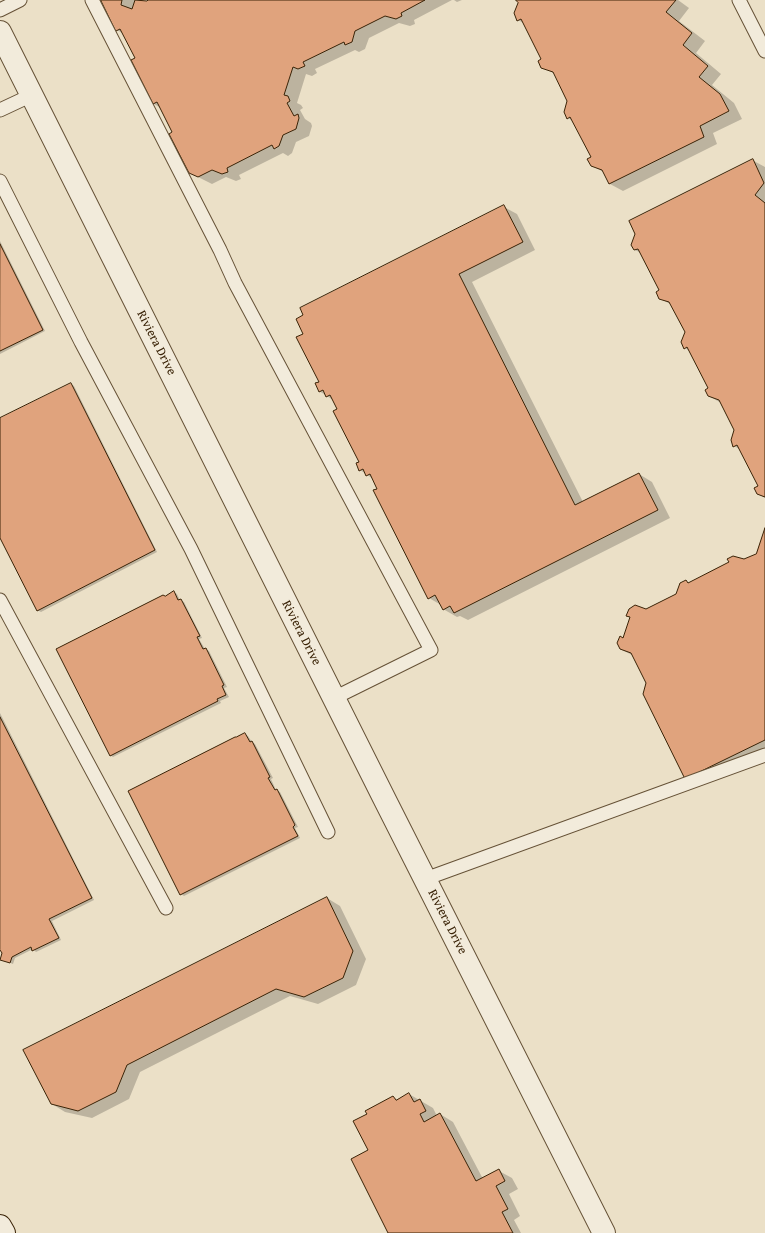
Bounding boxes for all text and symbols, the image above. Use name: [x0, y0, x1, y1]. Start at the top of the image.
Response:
street label: Riviera Drive: [133, 308, 179, 378]
street label: Riviera Drive: [278, 598, 324, 668]
street label: Riviera Drive: [424, 887, 470, 957]

